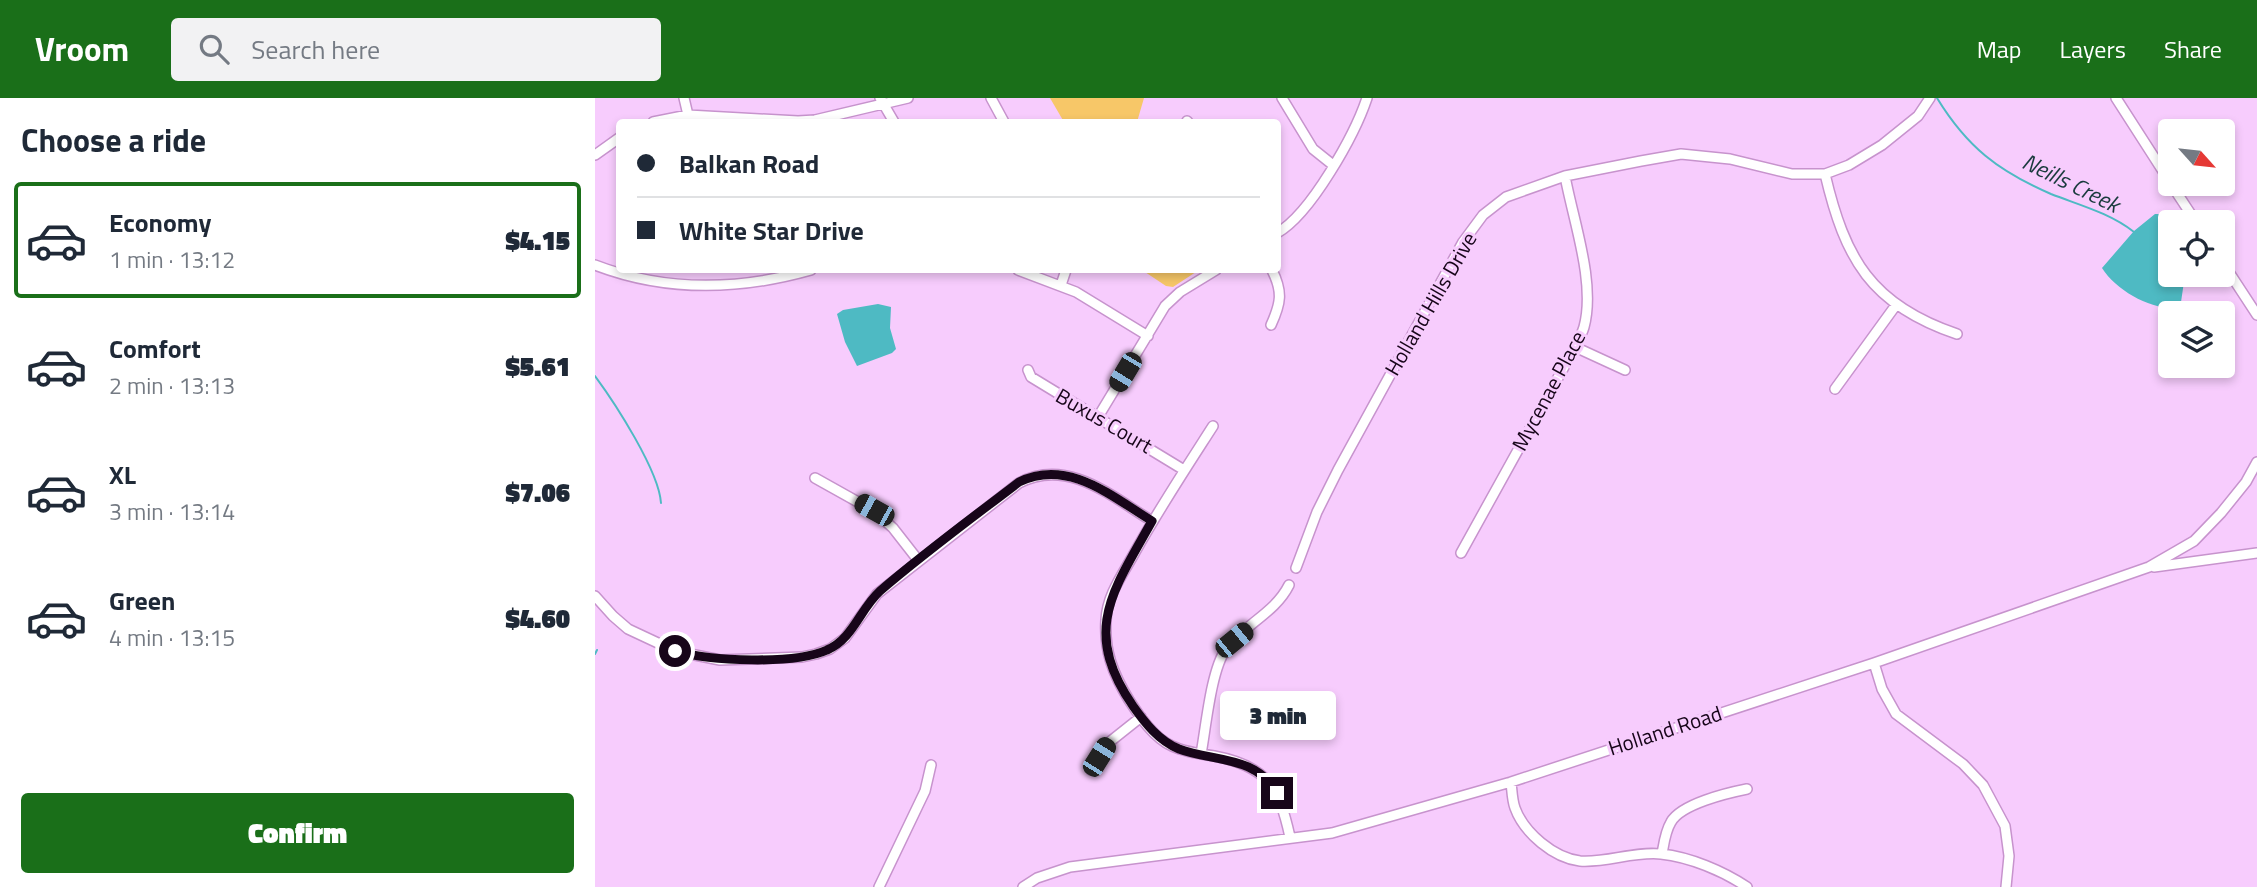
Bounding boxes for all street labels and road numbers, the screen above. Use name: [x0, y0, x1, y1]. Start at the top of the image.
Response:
street label: Holland Hills Drive: [1376, 226, 1484, 381]
street label: Mycenae Place: [1503, 325, 1593, 456]
street label: Buxus Court: [1050, 379, 1159, 461]
street label: Holland Road: [1604, 697, 1726, 763]

